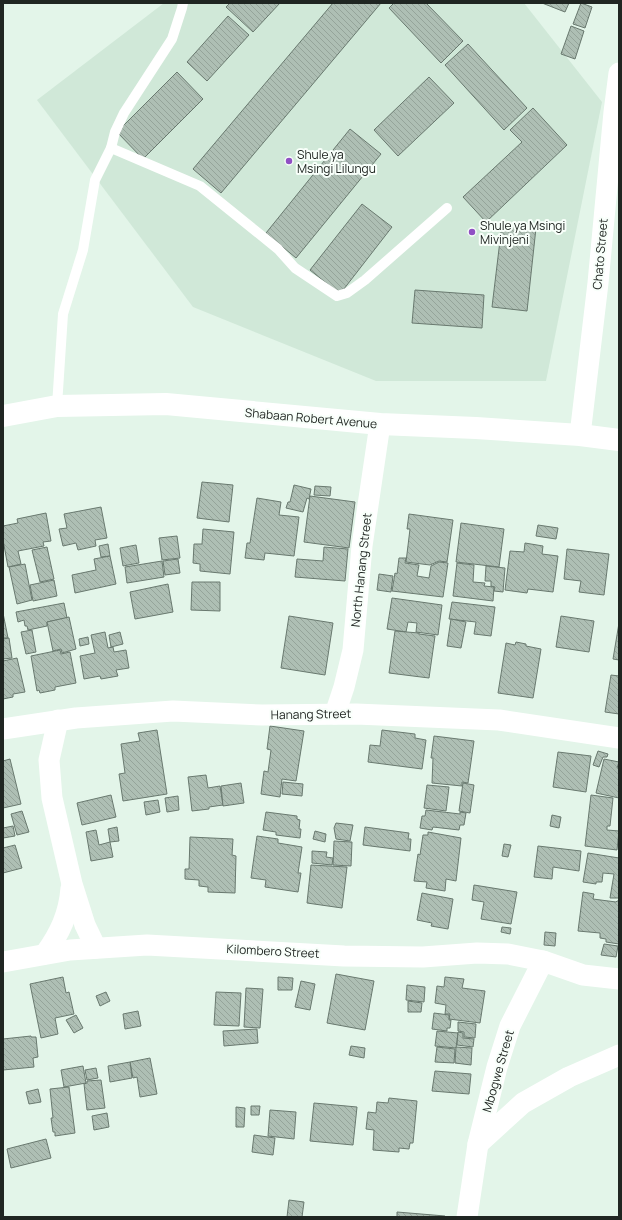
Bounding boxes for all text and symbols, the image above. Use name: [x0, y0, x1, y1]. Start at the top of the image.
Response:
place label: Shule ya Msingi Lilungu: [297, 146, 376, 177]
marker: Shule ya Msingi Lilungu: [284, 156, 294, 166]
place label: Shule ya Msingi Mivinjeni: [480, 217, 565, 248]
street label: Chato Street: [588, 217, 612, 290]
marker: Shule ya Msingi Mivinjeni: [467, 227, 477, 237]
street label: Shabaan Robert Avenue: [244, 404, 378, 432]
street label: North Hanang Street: [347, 512, 375, 628]
street label: Hanang Street: [271, 705, 352, 723]
street label: Kilombero Street: [226, 940, 320, 962]
street label: Mbogwe Street: [478, 1028, 518, 1114]

